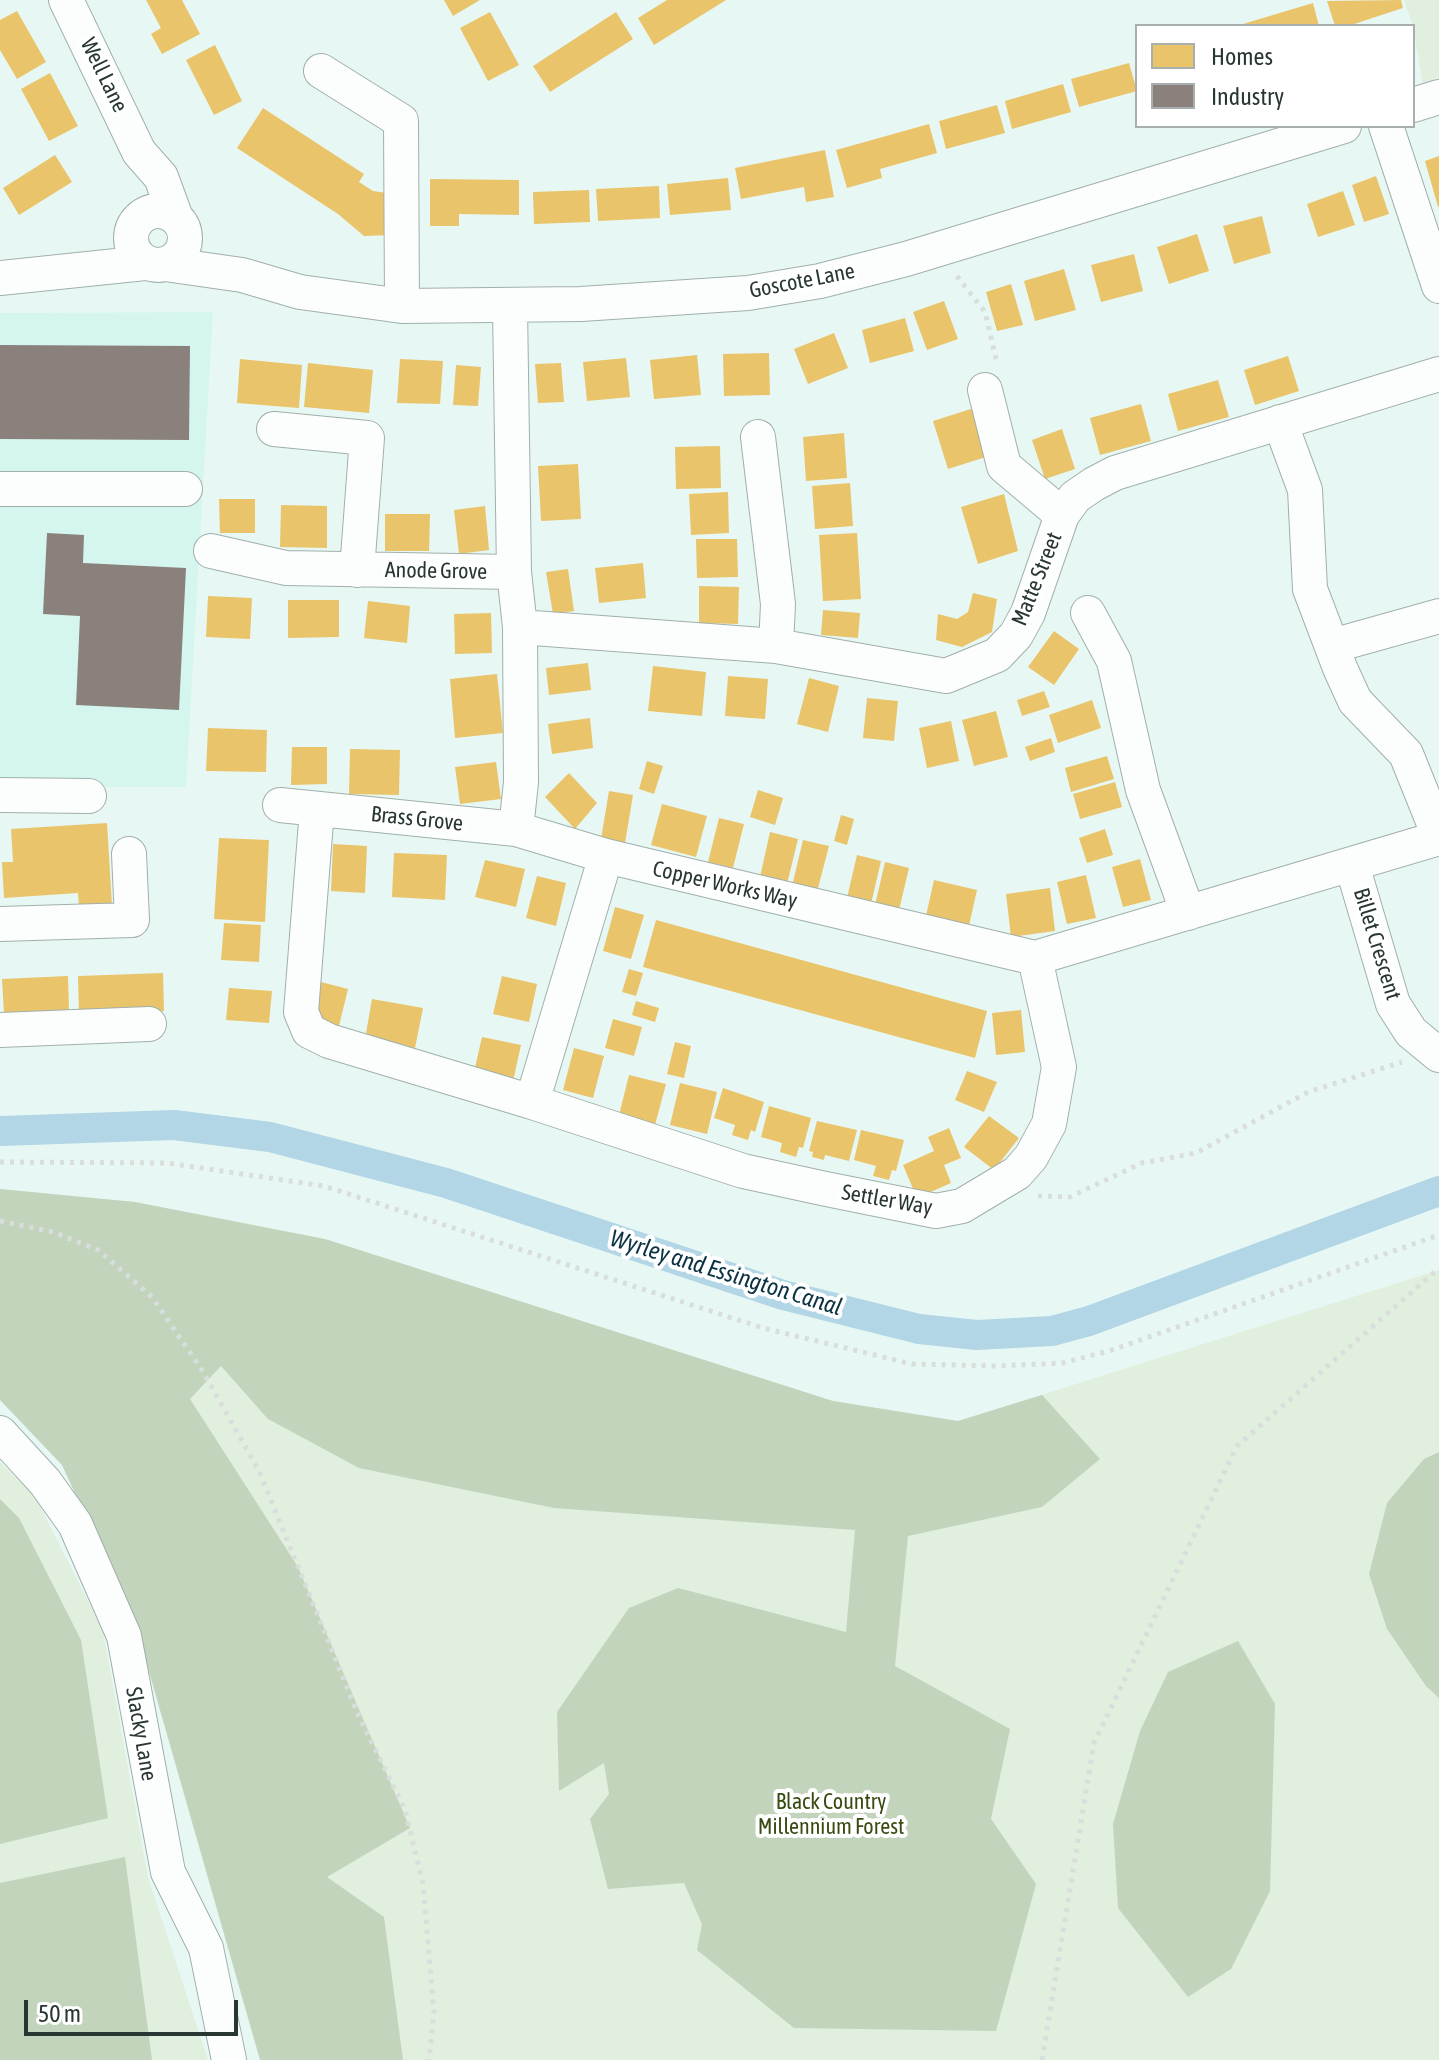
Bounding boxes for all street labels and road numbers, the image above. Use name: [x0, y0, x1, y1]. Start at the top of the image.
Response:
street label: Well Lane: [75, 34, 133, 116]
street label: Goscote Lane: [747, 258, 857, 304]
street label: Matte Street: [1006, 528, 1068, 630]
street label: Anode Grove: [385, 557, 487, 585]
street label: Brass Grove: [370, 801, 464, 837]
street label: Copper Works Way: [650, 856, 800, 914]
street label: Billet Crescent: [1347, 885, 1407, 1003]
street label: Settler Way: [840, 1179, 934, 1221]
street label: Slacky Lane: [120, 1685, 162, 1783]

